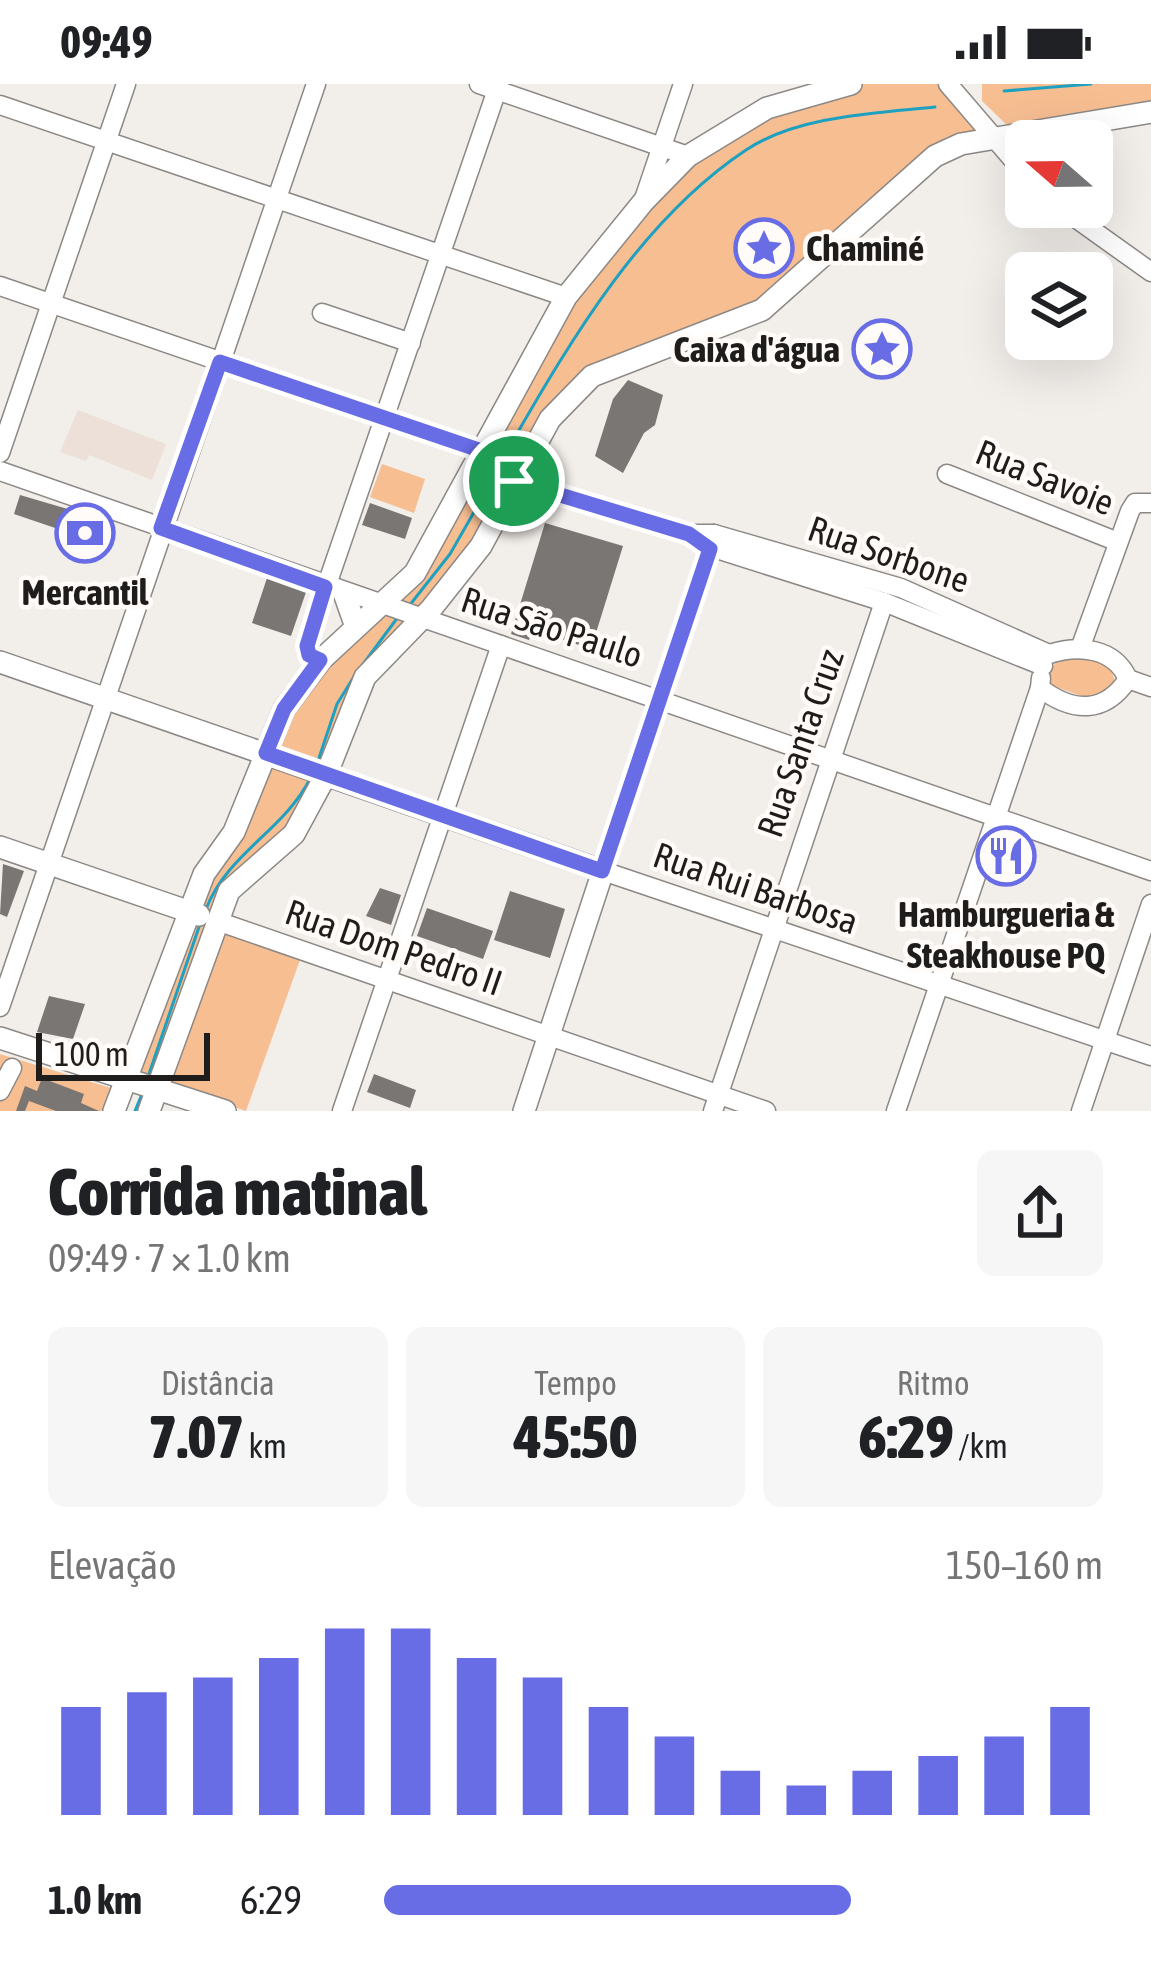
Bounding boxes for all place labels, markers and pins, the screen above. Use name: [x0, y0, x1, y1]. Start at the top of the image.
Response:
place icon: Chaminé: [733, 217, 795, 279]
place label: Chaminé: [806, 227, 924, 269]
place icon: Caixa d'água: [851, 318, 913, 380]
place label: Caixa d'água: [673, 328, 840, 370]
pin: [463, 430, 565, 532]
bank icon: Mercantil: [54, 502, 116, 564]
place label: Mercantil: [22, 571, 149, 613]
restaurant icon: Hamburgueria & Steakhouse PQ: [975, 825, 1037, 887]
place label: Hamburgueria & Steakhouse PQ: [898, 893, 1115, 976]

